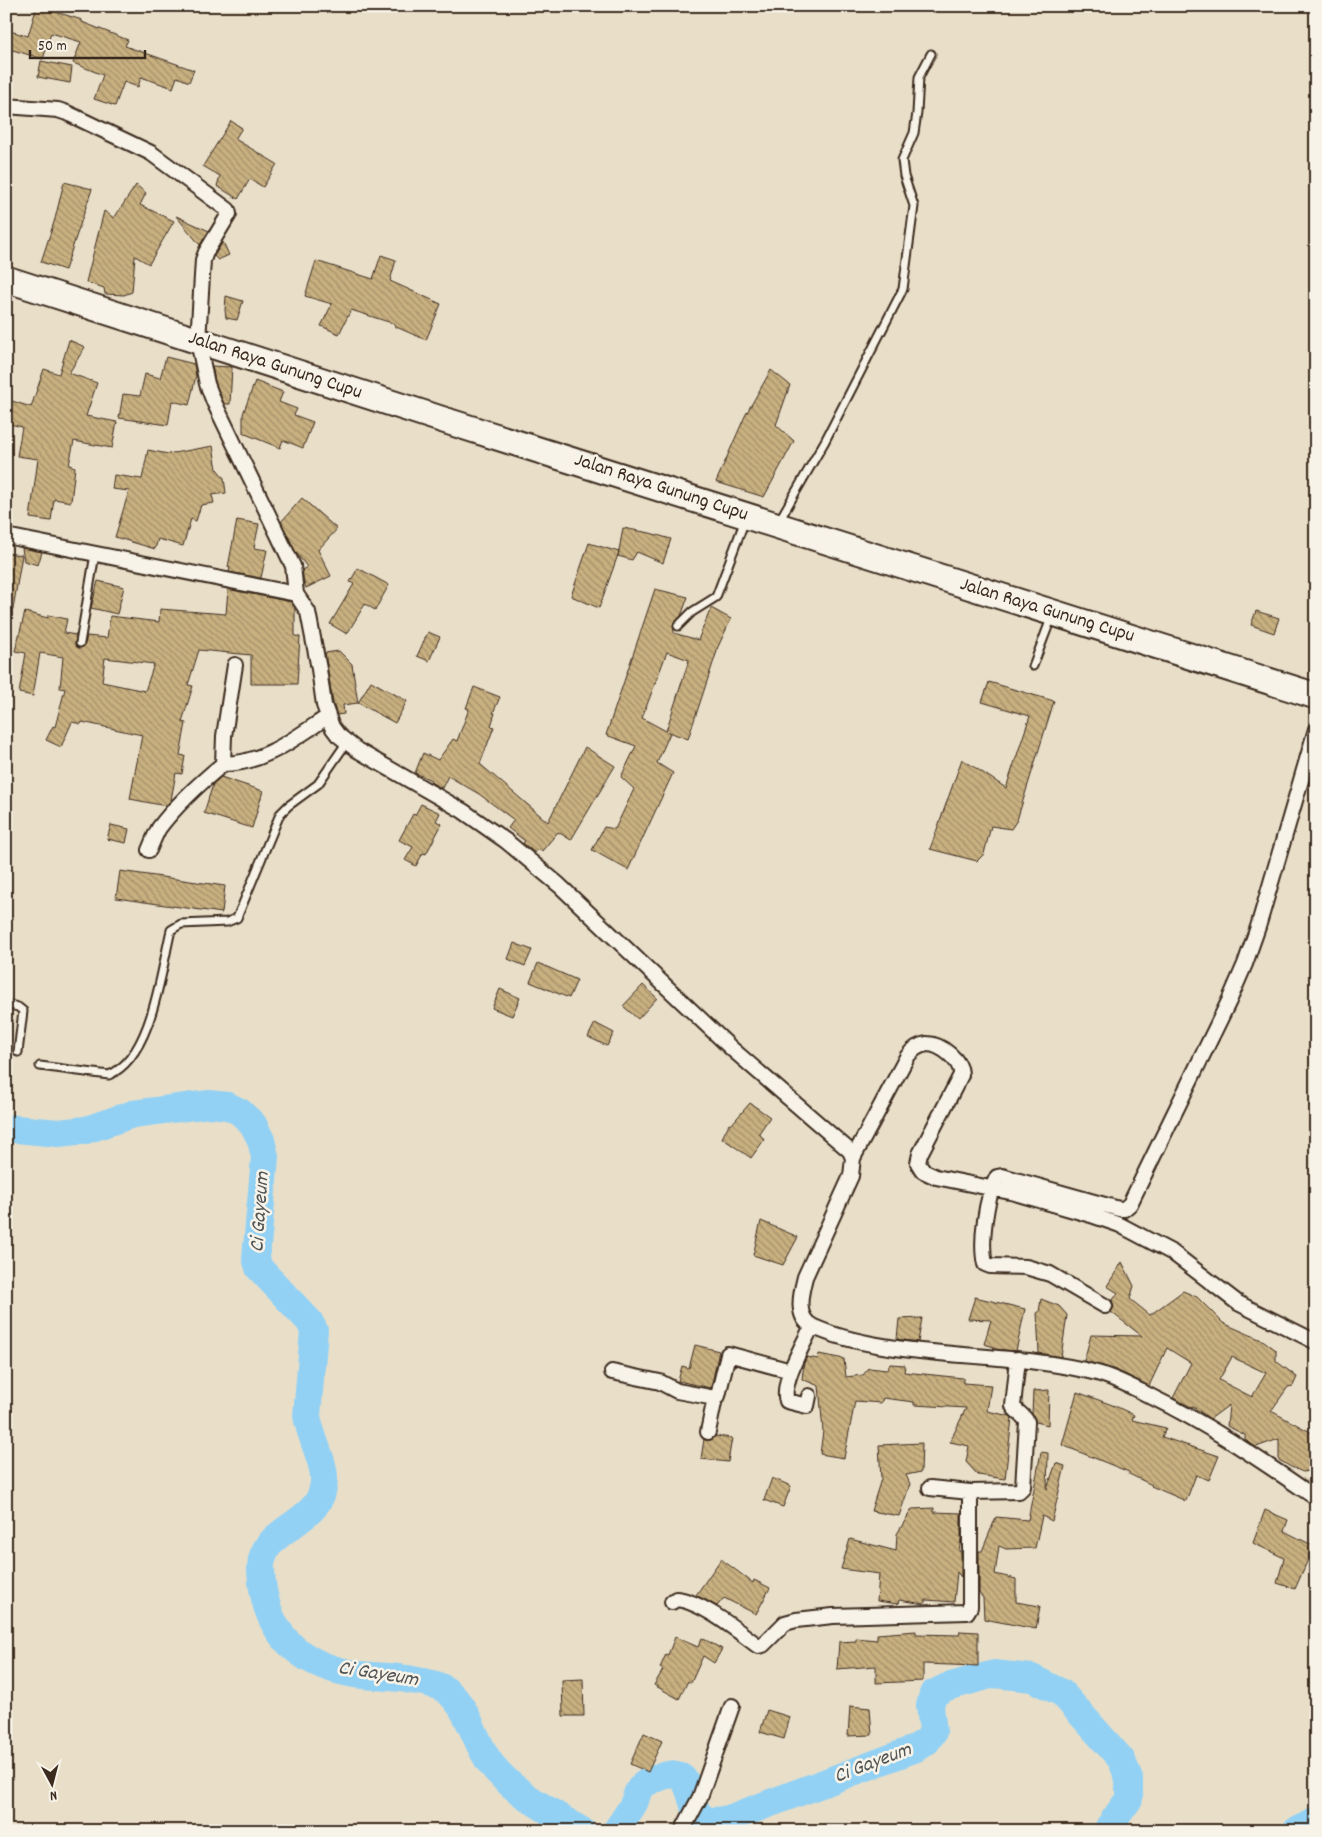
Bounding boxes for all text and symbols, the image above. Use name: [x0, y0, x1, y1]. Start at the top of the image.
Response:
scale bar: [30, 28, 145, 60]
text: 50 m: [38, 36, 67, 58]
street label: Jalan Raya Gunung Cupu: [184, 325, 366, 407]
street label: Jalan Raya Gunung Cupu: [570, 447, 752, 529]
street label: Jalan Raya Gunung Cupu: [956, 571, 1138, 651]
water label: Ci Gayeum: [243, 1170, 279, 1253]
water label: Ci Gayeum: [336, 1654, 421, 1696]
water label: Ci Gayeum: [830, 1735, 917, 1792]
north arrow: [28, 1760, 78, 1810]
text: N: [49, 1785, 58, 1805]

